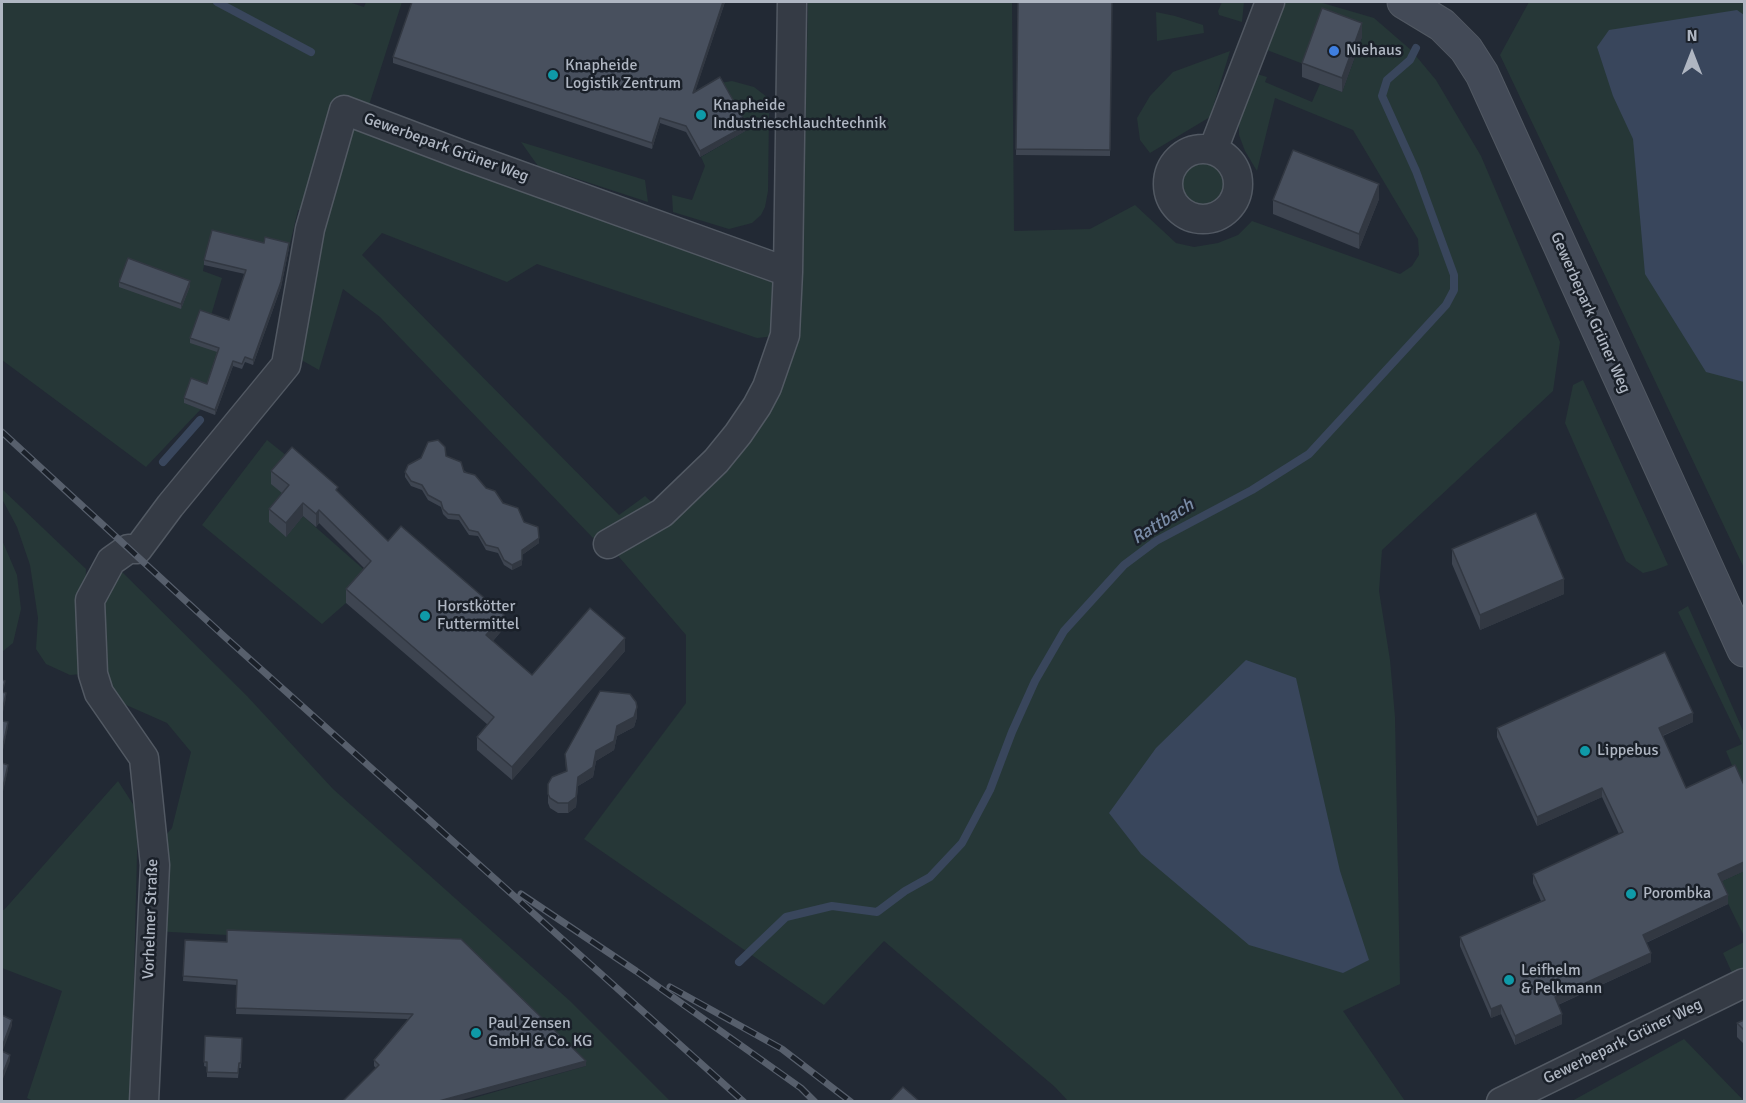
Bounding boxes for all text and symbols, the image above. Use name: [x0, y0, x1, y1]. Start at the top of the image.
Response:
north arrow: [1662, 24, 1722, 84]
text: N: [1686, 26, 1698, 46]
place label: Niehaus: [1346, 41, 1402, 61]
marker: Niehaus: [1327, 44, 1341, 58]
place label: Knapheide Logistik Zentrum: [565, 56, 681, 94]
marker: Knapheide Logistik Zentrum: [546, 68, 560, 82]
place label: Knapheide Industrieschlauchtechnik: [713, 96, 887, 134]
marker: Knapheide Industrieschlauchtechnik: [694, 108, 708, 122]
street label: Gewerbepark Grüner Weg: [361, 109, 531, 187]
street label: Gewerbepark Grüner Weg: [1546, 229, 1634, 397]
water label: Rattbach: [1128, 495, 1198, 549]
place label: Horstkötter Futtermittel: [437, 597, 519, 635]
marker: Horstkötter Futtermittel: [418, 609, 432, 623]
place label: Lippebus: [1597, 741, 1659, 761]
marker: Lippebus: [1578, 744, 1592, 758]
street label: Vorhelmer Straße: [139, 858, 163, 980]
place label: Porombka: [1643, 884, 1711, 904]
marker: Porombka: [1624, 887, 1638, 901]
place label: Leifhelm & Pelkmann: [1521, 961, 1602, 999]
marker: Leifhelm & Pelkmann: [1502, 973, 1516, 987]
street label: Gewerbepark Grüner Weg: [1540, 995, 1706, 1089]
place label: Paul Zensen GmbH & Co. KG: [488, 1014, 592, 1052]
marker: Paul Zensen GmbH & Co. KG: [469, 1026, 483, 1040]

